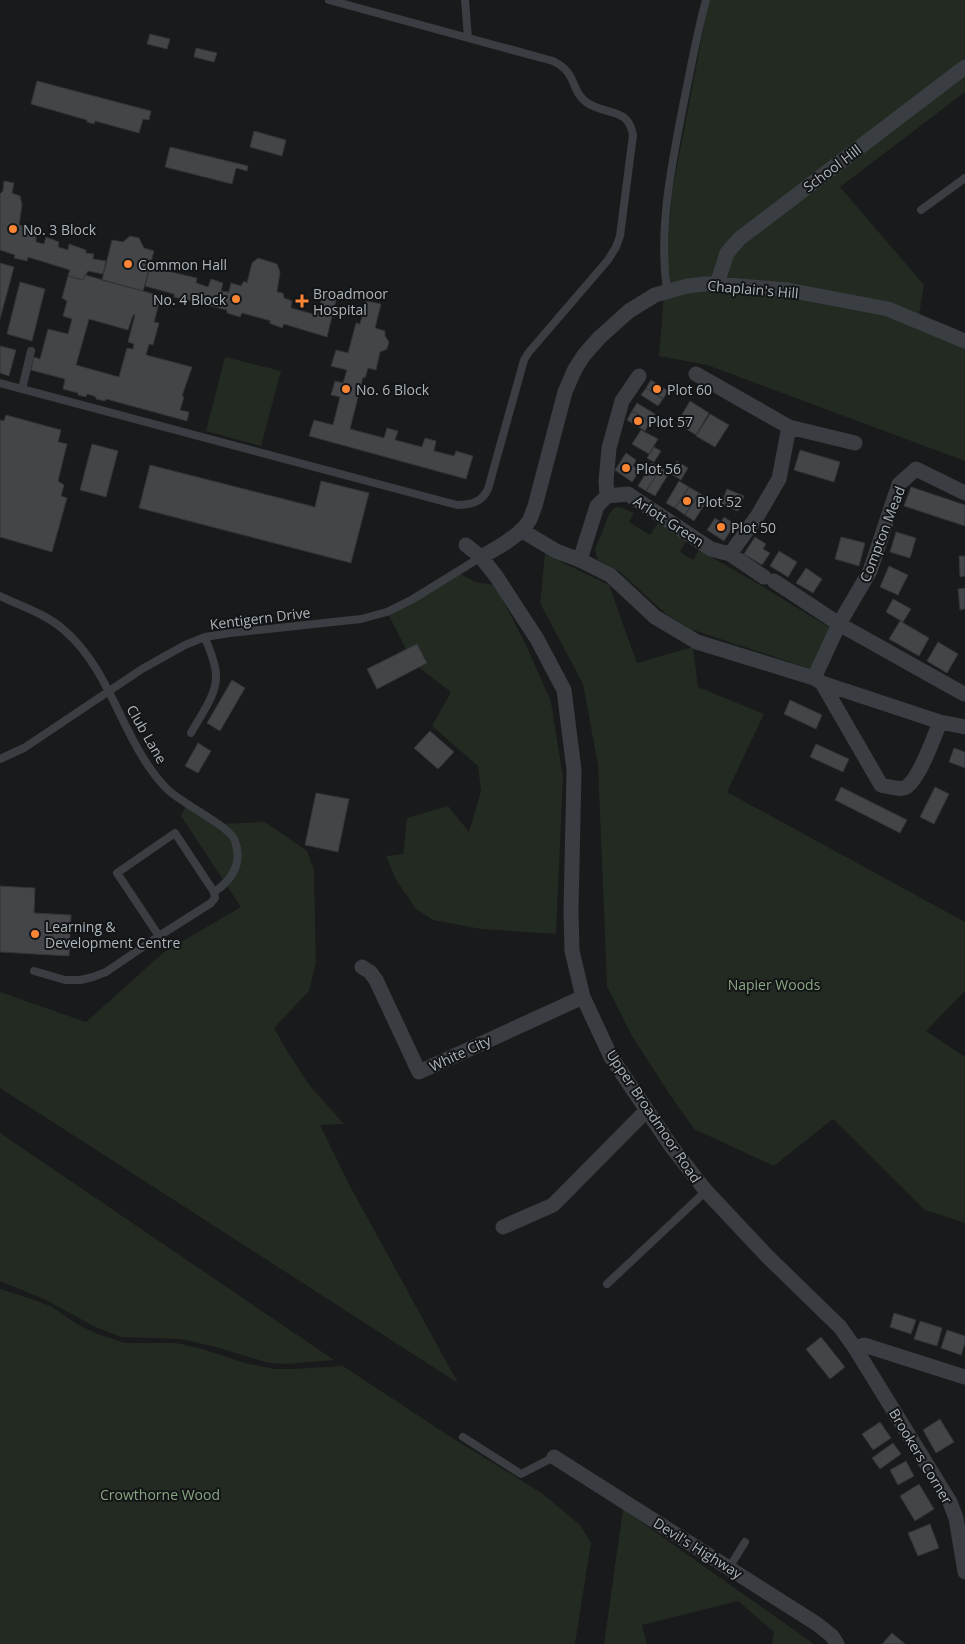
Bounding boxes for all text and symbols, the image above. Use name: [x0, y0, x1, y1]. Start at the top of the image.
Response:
street label: School Hill: [799, 140, 865, 196]
place label: No. 3 Block: [23, 220, 97, 239]
marker: No. 3 Block: [7, 223, 19, 235]
place label: Common Hall: [138, 255, 227, 274]
marker: Common Hall: [122, 258, 134, 270]
street label: Chaplain's Hill: [707, 276, 799, 302]
place label: Broadmoor Hospital: [313, 284, 388, 319]
place label: No. 4 Block: [153, 290, 227, 309]
marker: No. 4 Block: [230, 293, 242, 305]
marker: Broadmoor Hospital: [295, 294, 309, 308]
place label: No. 6 Block: [356, 380, 430, 399]
place label: Plot 60: [667, 380, 712, 399]
marker: No. 6 Block: [340, 383, 352, 395]
marker: Plot 60: [651, 383, 663, 395]
place label: Plot 57: [648, 412, 693, 431]
marker: Plot 57: [632, 415, 644, 427]
place label: Plot 56: [636, 459, 681, 478]
marker: Plot 56: [620, 462, 632, 474]
street label: Compton Mead: [855, 483, 909, 585]
street label: Arlott Green: [630, 491, 708, 551]
place label: Plot 52: [697, 492, 742, 511]
marker: Plot 52: [681, 495, 693, 507]
place label: Plot 50: [731, 518, 776, 537]
marker: Plot 50: [715, 521, 727, 533]
street label: Kentigern Drive: [209, 602, 312, 634]
street label: Club Lane: [123, 701, 171, 767]
place label: Learning & Development Centre: [45, 917, 180, 952]
marker: Learning & Development Centre: [29, 928, 41, 940]
park label: Napier Woods: [728, 975, 821, 994]
street label: White City: [426, 1030, 495, 1076]
street label: Upper Broadmoor Road: [602, 1046, 706, 1186]
street label: Brookers Corner: [885, 1405, 957, 1507]
park label: Crowthorne Wood: [100, 1485, 220, 1504]
street label: Devil's Highway: [650, 1513, 747, 1583]

